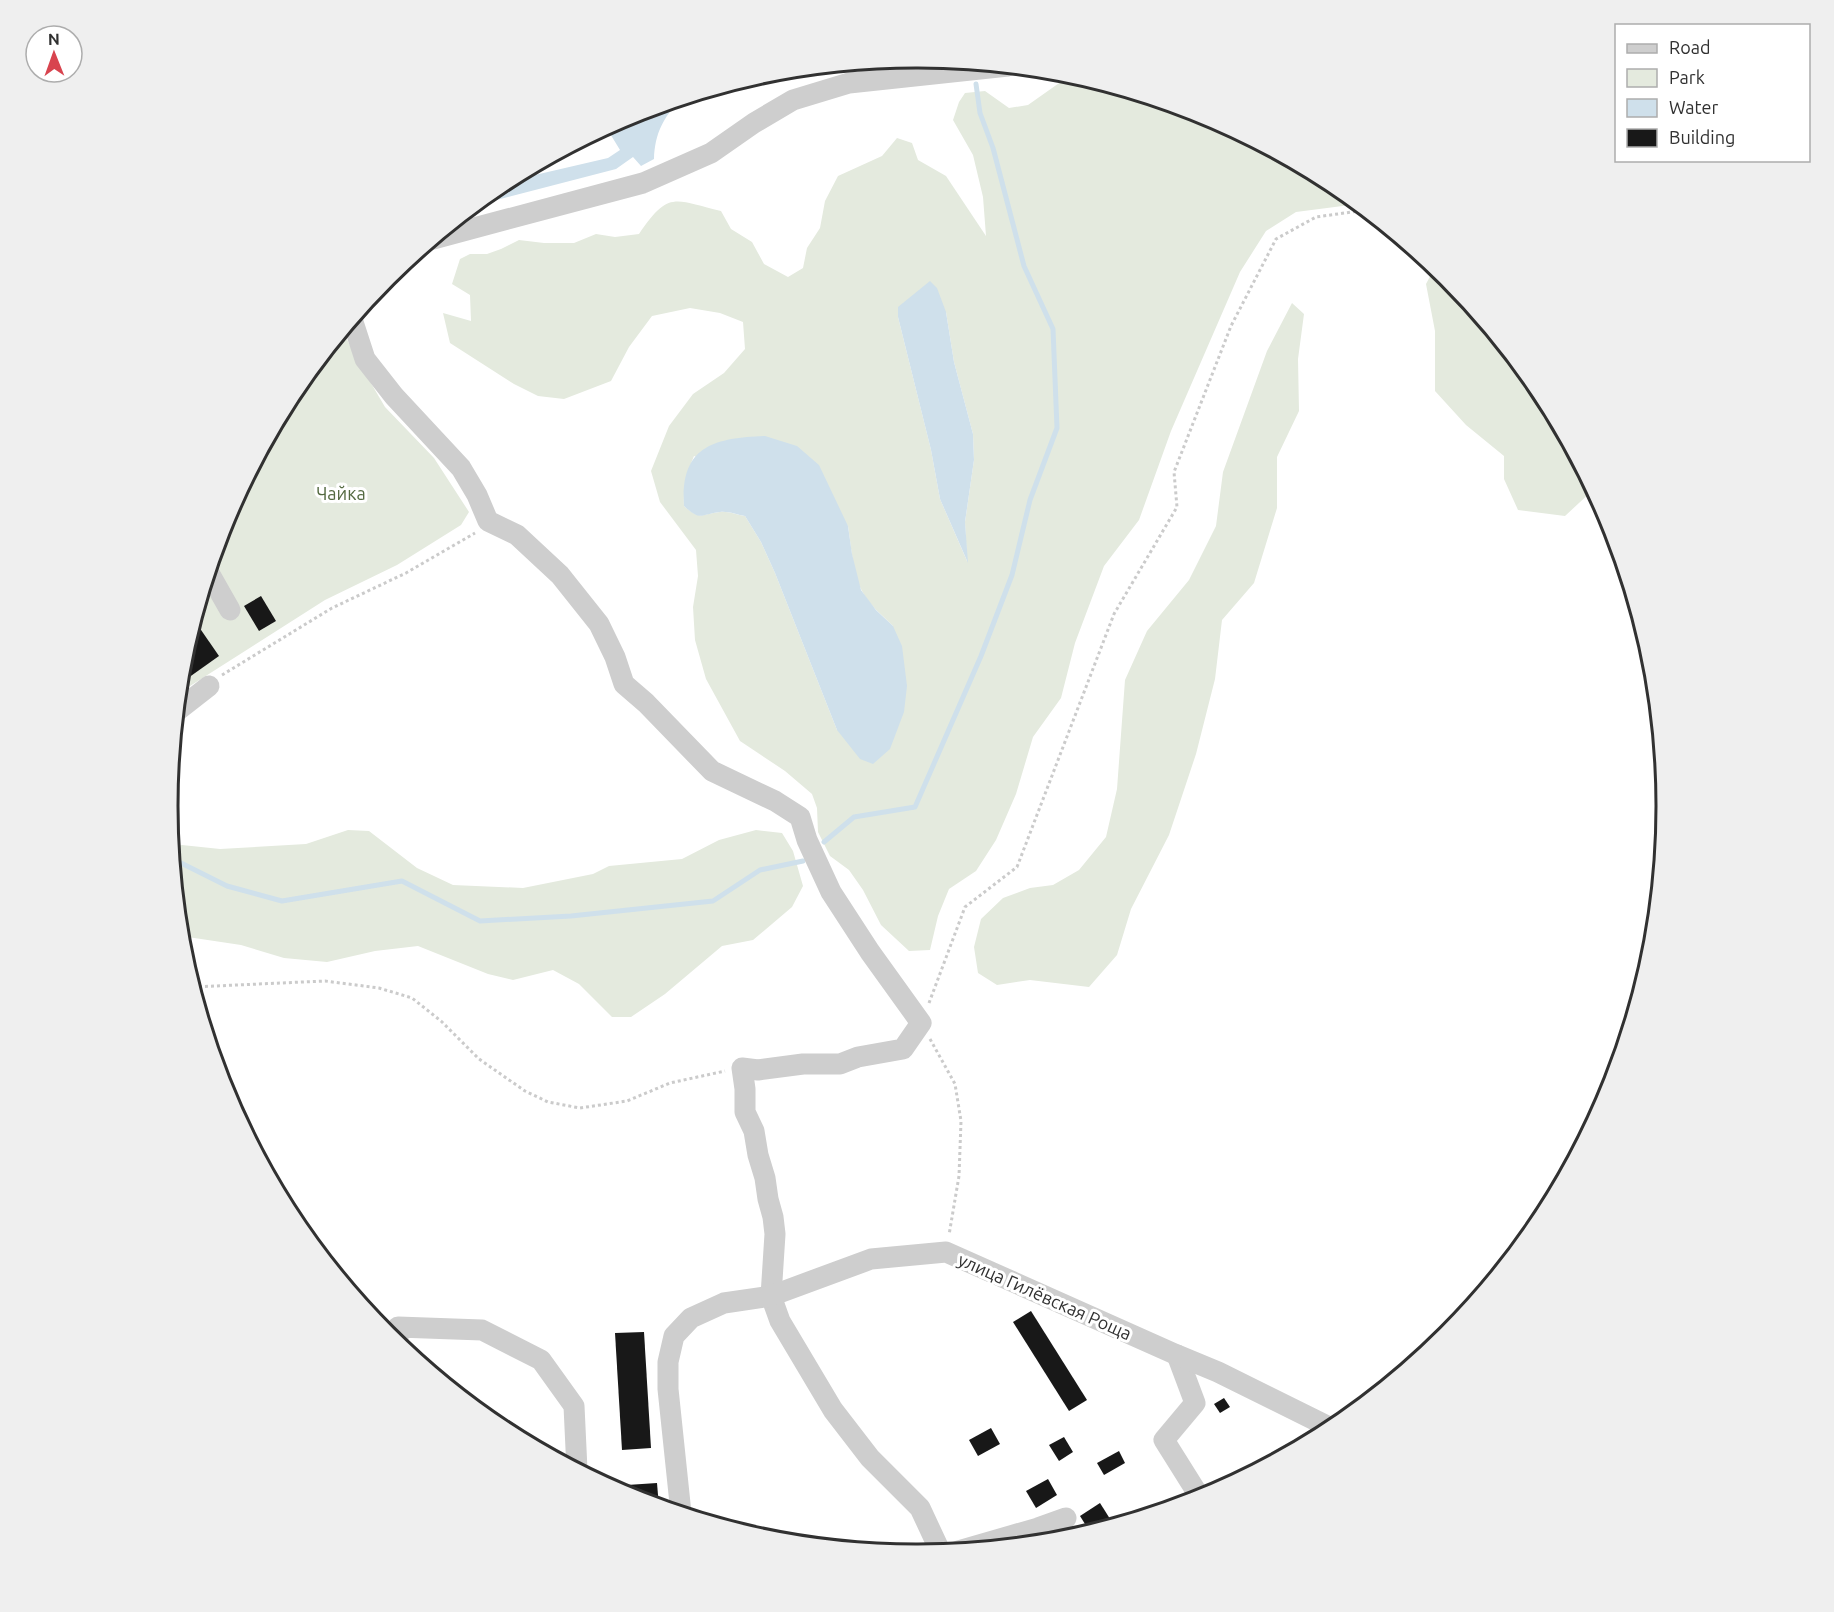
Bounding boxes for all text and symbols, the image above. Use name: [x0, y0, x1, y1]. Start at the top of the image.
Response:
north arrow: [24, 24, 84, 84]
legend: [1615, 24, 1810, 162]
text: N: [48, 30, 60, 48]
text: Road: [1669, 37, 1711, 57]
text: Park: [1669, 67, 1705, 87]
text: Water: [1669, 97, 1719, 117]
text: Building: [1669, 127, 1735, 147]
park label: Чайка: [316, 483, 366, 503]
street label: улица Гилёвская Роща: [955, 1249, 1135, 1343]

